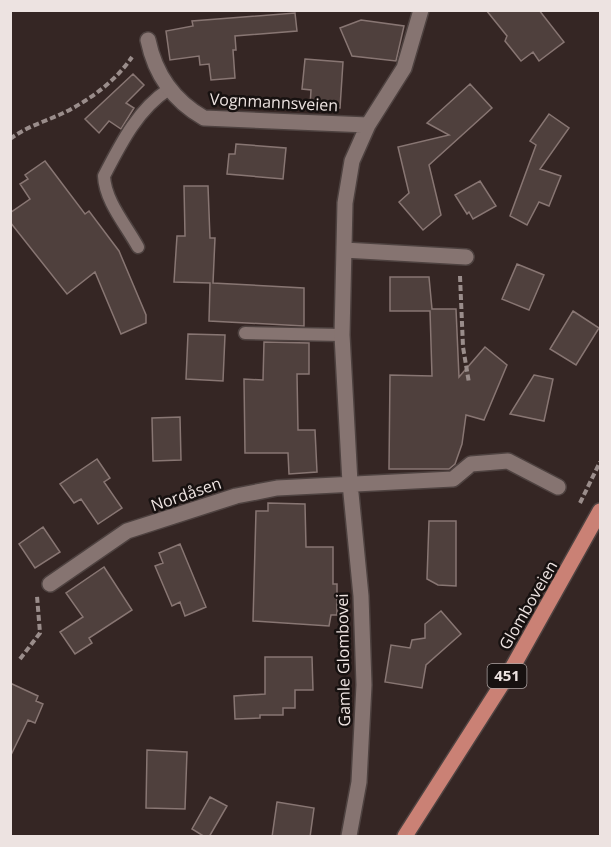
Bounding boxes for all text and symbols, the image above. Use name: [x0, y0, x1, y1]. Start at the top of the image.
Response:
street label: Vognmannsveien: [209, 88, 339, 116]
street label: Nordåsen: [148, 472, 224, 516]
street label: Glomboveien: [494, 556, 562, 654]
street label: Gamle Glombovei: [331, 593, 355, 727]
road number: 451: [488, 664, 526, 688]

